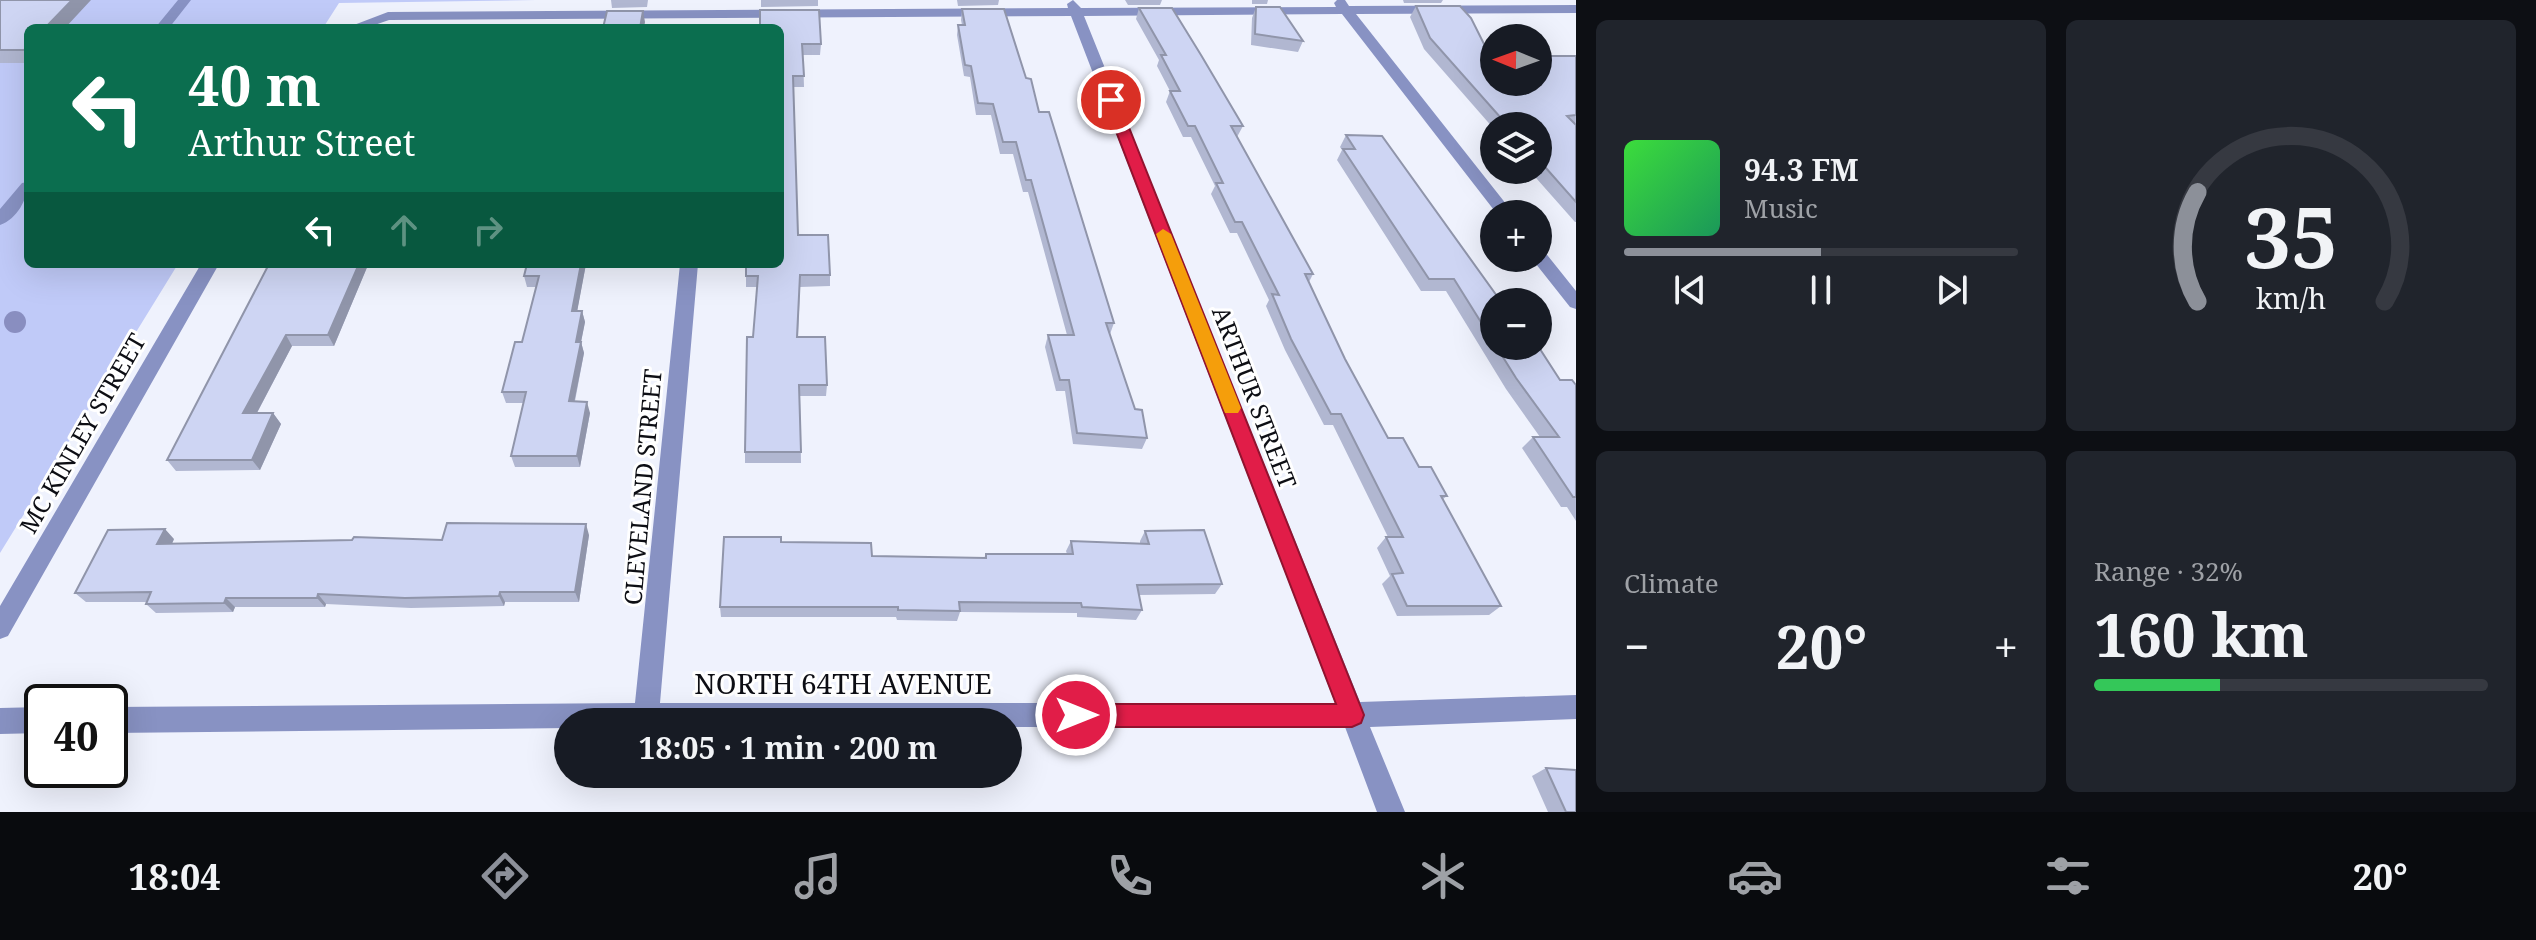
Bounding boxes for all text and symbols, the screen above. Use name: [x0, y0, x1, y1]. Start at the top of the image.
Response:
north arrow: [1480, 24, 1552, 96]
map controls: [1480, 24, 1552, 360]
text: 40 m: [188, 46, 321, 122]
icon: left: [56, 56, 160, 160]
pin: [1077, 66, 1145, 134]
icon: arrive: [1089, 78, 1133, 122]
button: layers: [1480, 112, 1552, 184]
text: Arthur Street: [188, 118, 415, 167]
text: 94.3 FM: [1744, 149, 1859, 190]
text: 35: [2244, 178, 2338, 291]
text: Music: [1744, 190, 1818, 226]
button: +: [1480, 200, 1552, 272]
icon: left: [298, 208, 342, 252]
icon: ahead: [382, 208, 426, 252]
icon: right: [466, 208, 510, 252]
icon: previous: [1668, 268, 1712, 312]
icon: pause: [1799, 268, 1843, 312]
icon: next: [1930, 268, 1974, 312]
text: km/h: [2256, 278, 2326, 317]
button: −: [1480, 288, 1552, 360]
street label: ARTHUR STREET: [1205, 301, 1305, 493]
street label: MC KINLEY STREET: [11, 327, 153, 539]
street label: CLEVELAND STREET: [615, 367, 669, 606]
text: Range · 32%: [2094, 553, 2243, 589]
text: Climate: [1624, 565, 1719, 601]
text: 160 km: [2094, 593, 2309, 675]
text: 20°: [1776, 605, 1867, 687]
text: −: [1624, 616, 1649, 676]
text: +: [1993, 616, 2018, 676]
street label: NORTH 64TH AVENUE: [694, 664, 992, 702]
position arrow: [1034, 673, 1118, 757]
speed limit sign: 40: [24, 684, 128, 788]
text: 18:05 · 1 min · 200 m: [639, 727, 937, 768]
icon: directions: [477, 848, 533, 904]
icon: music: [790, 848, 846, 904]
icon: phone: [1102, 848, 1158, 904]
icon: climate: [1415, 848, 1471, 904]
icon: car: [1727, 848, 1783, 904]
icon: filters: [2040, 848, 2096, 904]
text: 18:04: [128, 852, 221, 901]
text: 20°: [2353, 852, 2408, 901]

